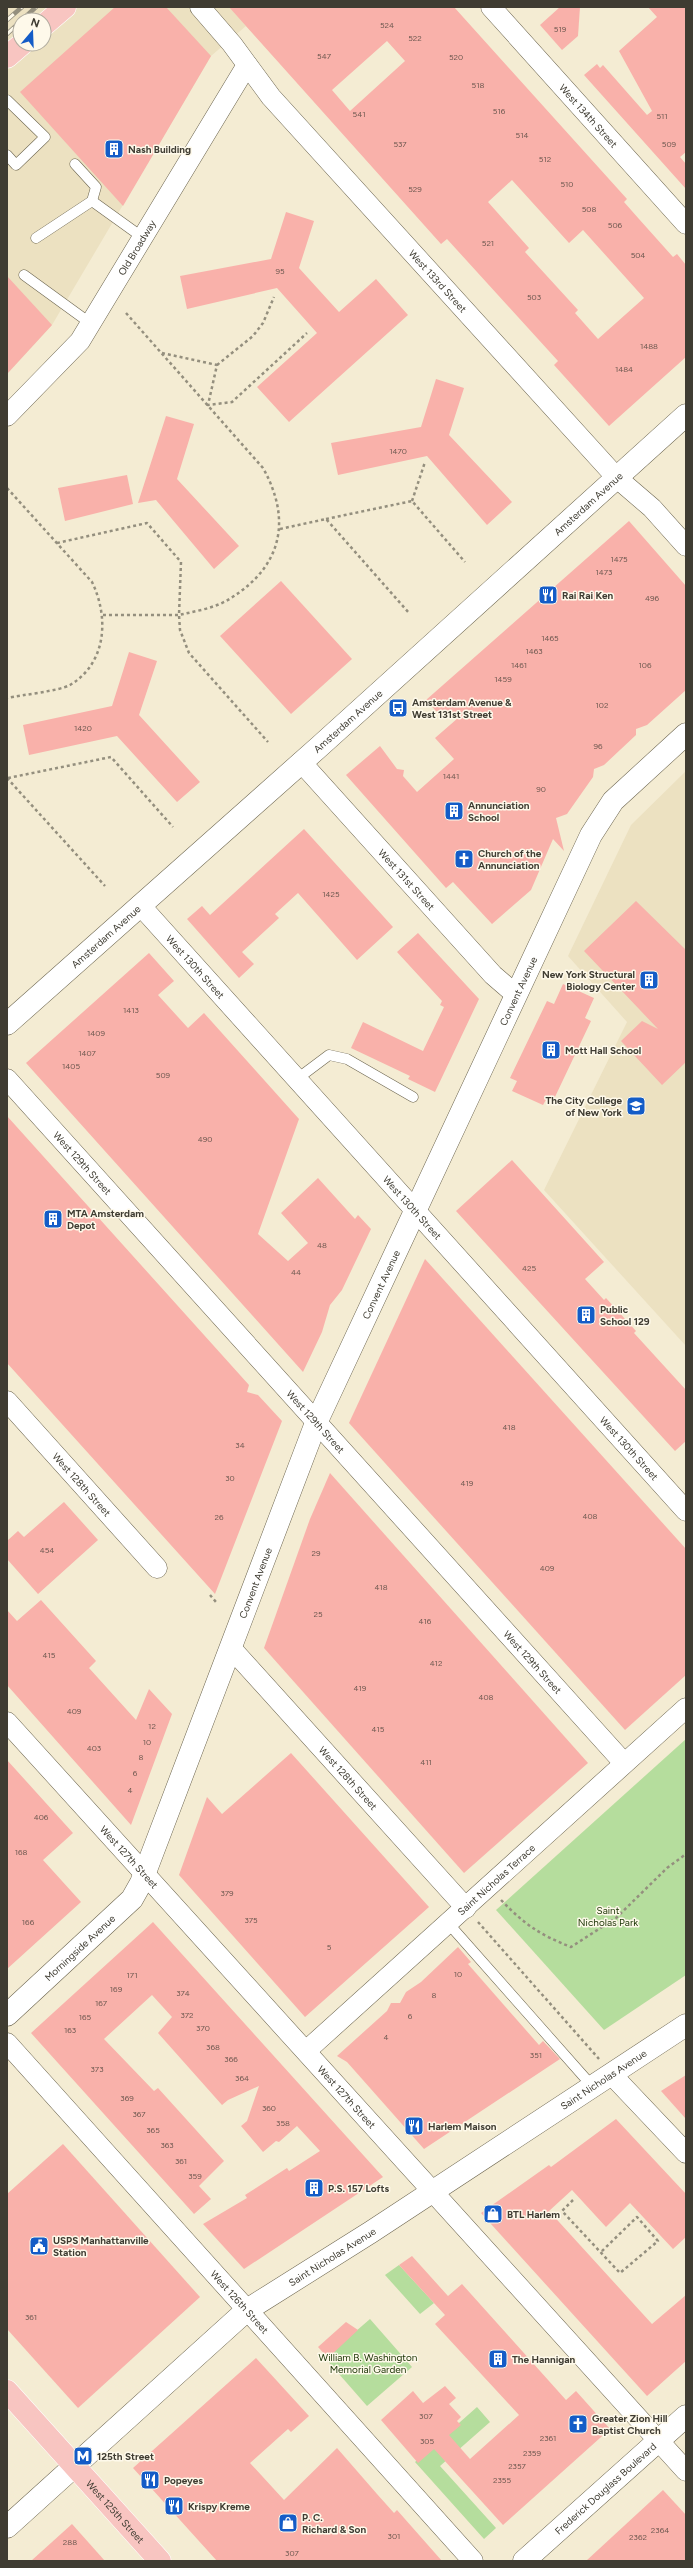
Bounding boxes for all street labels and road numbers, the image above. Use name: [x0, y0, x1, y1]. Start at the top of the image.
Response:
street label: West 134th Street: [556, 81, 620, 151]
street label: Old Broadway: [115, 217, 159, 278]
street label: West 133rd Street: [406, 247, 470, 315]
street label: Amsterdam Avenue: [551, 469, 626, 538]
street label: Amsterdam Avenue: [311, 686, 386, 756]
street label: West 131st Street: [375, 846, 438, 913]
street label: Amsterdam Avenue: [69, 902, 144, 971]
street label: West 130th Street: [163, 932, 227, 1002]
street label: Convent Avenue: [497, 954, 540, 1028]
street label: West 129th Street: [50, 1129, 114, 1198]
street label: West 130th Street: [380, 1173, 444, 1243]
street label: Convent Avenue: [360, 1248, 403, 1321]
street label: West 129th Street: [283, 1387, 347, 1456]
street label: West 130th Street: [597, 1414, 661, 1483]
street label: West 128th Street: [49, 1450, 114, 1519]
street label: Convent Avenue: [236, 1545, 275, 1620]
street label: West 129th Street: [501, 1628, 564, 1697]
street label: West 128th Street: [316, 1744, 380, 1813]
street label: West 127th Street: [97, 1823, 161, 1892]
street label: Saint Nicholas Terrace: [455, 1841, 538, 1918]
street label: Morningside Avenue: [42, 1912, 118, 1984]
street label: Saint Nicholas Avenue: [558, 2046, 650, 2113]
street label: West 127th Street: [315, 2063, 379, 2132]
street label: Saint Nicholas Avenue: [286, 2224, 379, 2289]
street label: West 126th Street: [207, 2268, 271, 2337]
street label: Frederick Douglass Boulevard: [552, 2440, 659, 2537]
street label: West 125th Street: [83, 2477, 147, 2546]

